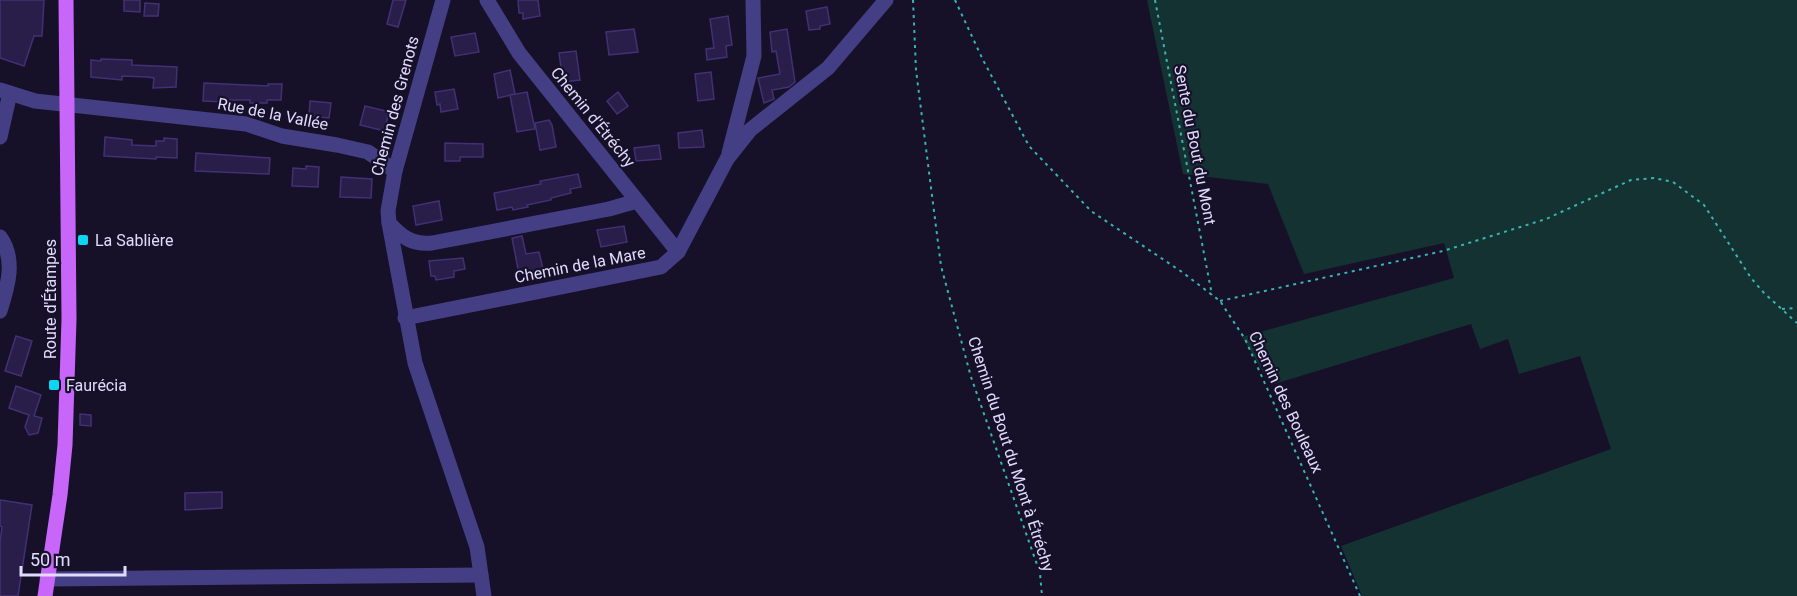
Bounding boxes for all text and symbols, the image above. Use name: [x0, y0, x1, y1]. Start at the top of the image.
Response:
street label: Chemin des Grenots: [367, 34, 423, 178]
street label: Chemin d'Étréchy: [547, 63, 639, 171]
street label: Sente du Bout du Mont: [1170, 63, 1220, 227]
street label: Rue de la Vallée: [216, 94, 330, 134]
place label: La Sablière: [95, 231, 174, 250]
marker: La Sablière: [76, 233, 90, 247]
street label: Route d'Étampes: [41, 239, 60, 359]
street label: Chemin de la Mare: [513, 243, 647, 287]
street label: Chemin des Bouleaux: [1245, 328, 1327, 476]
street label: Chemin du Bout du Mont à Étréchy: [964, 334, 1058, 574]
place label: Faurécia: [66, 376, 127, 395]
marker: Faurécia: [47, 378, 61, 392]
scale bar: [21, 539, 124, 577]
text: 50 m: [30, 549, 70, 570]

